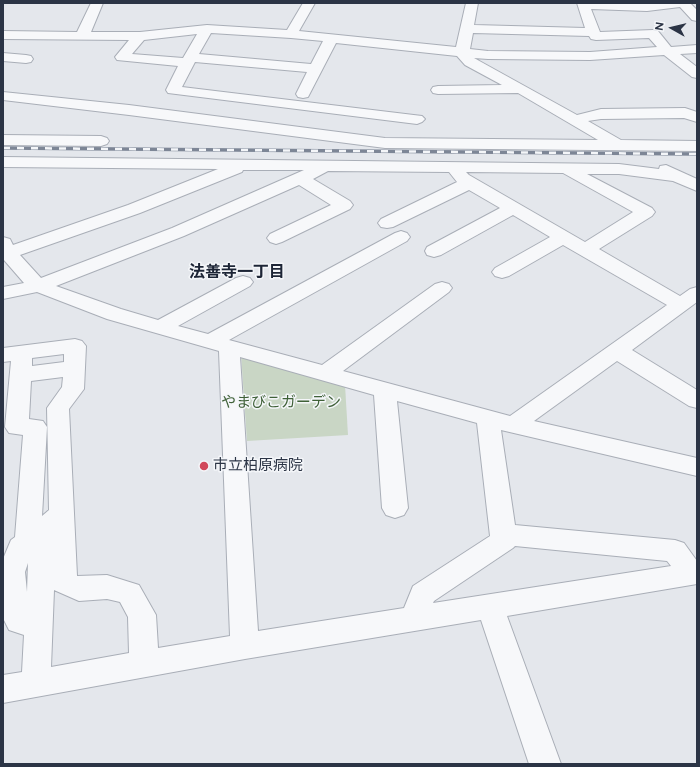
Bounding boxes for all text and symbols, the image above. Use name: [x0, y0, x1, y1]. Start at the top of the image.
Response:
north arrow: [652, 8, 692, 48]
text: N: [653, 21, 667, 31]
district label: 法善寺一丁目: [189, 262, 285, 282]
park label: やまびこガーデン: [221, 394, 341, 412]
place label: 市立柏原病院: [213, 457, 303, 475]
marker: 市立柏原病院: [198, 460, 210, 472]

